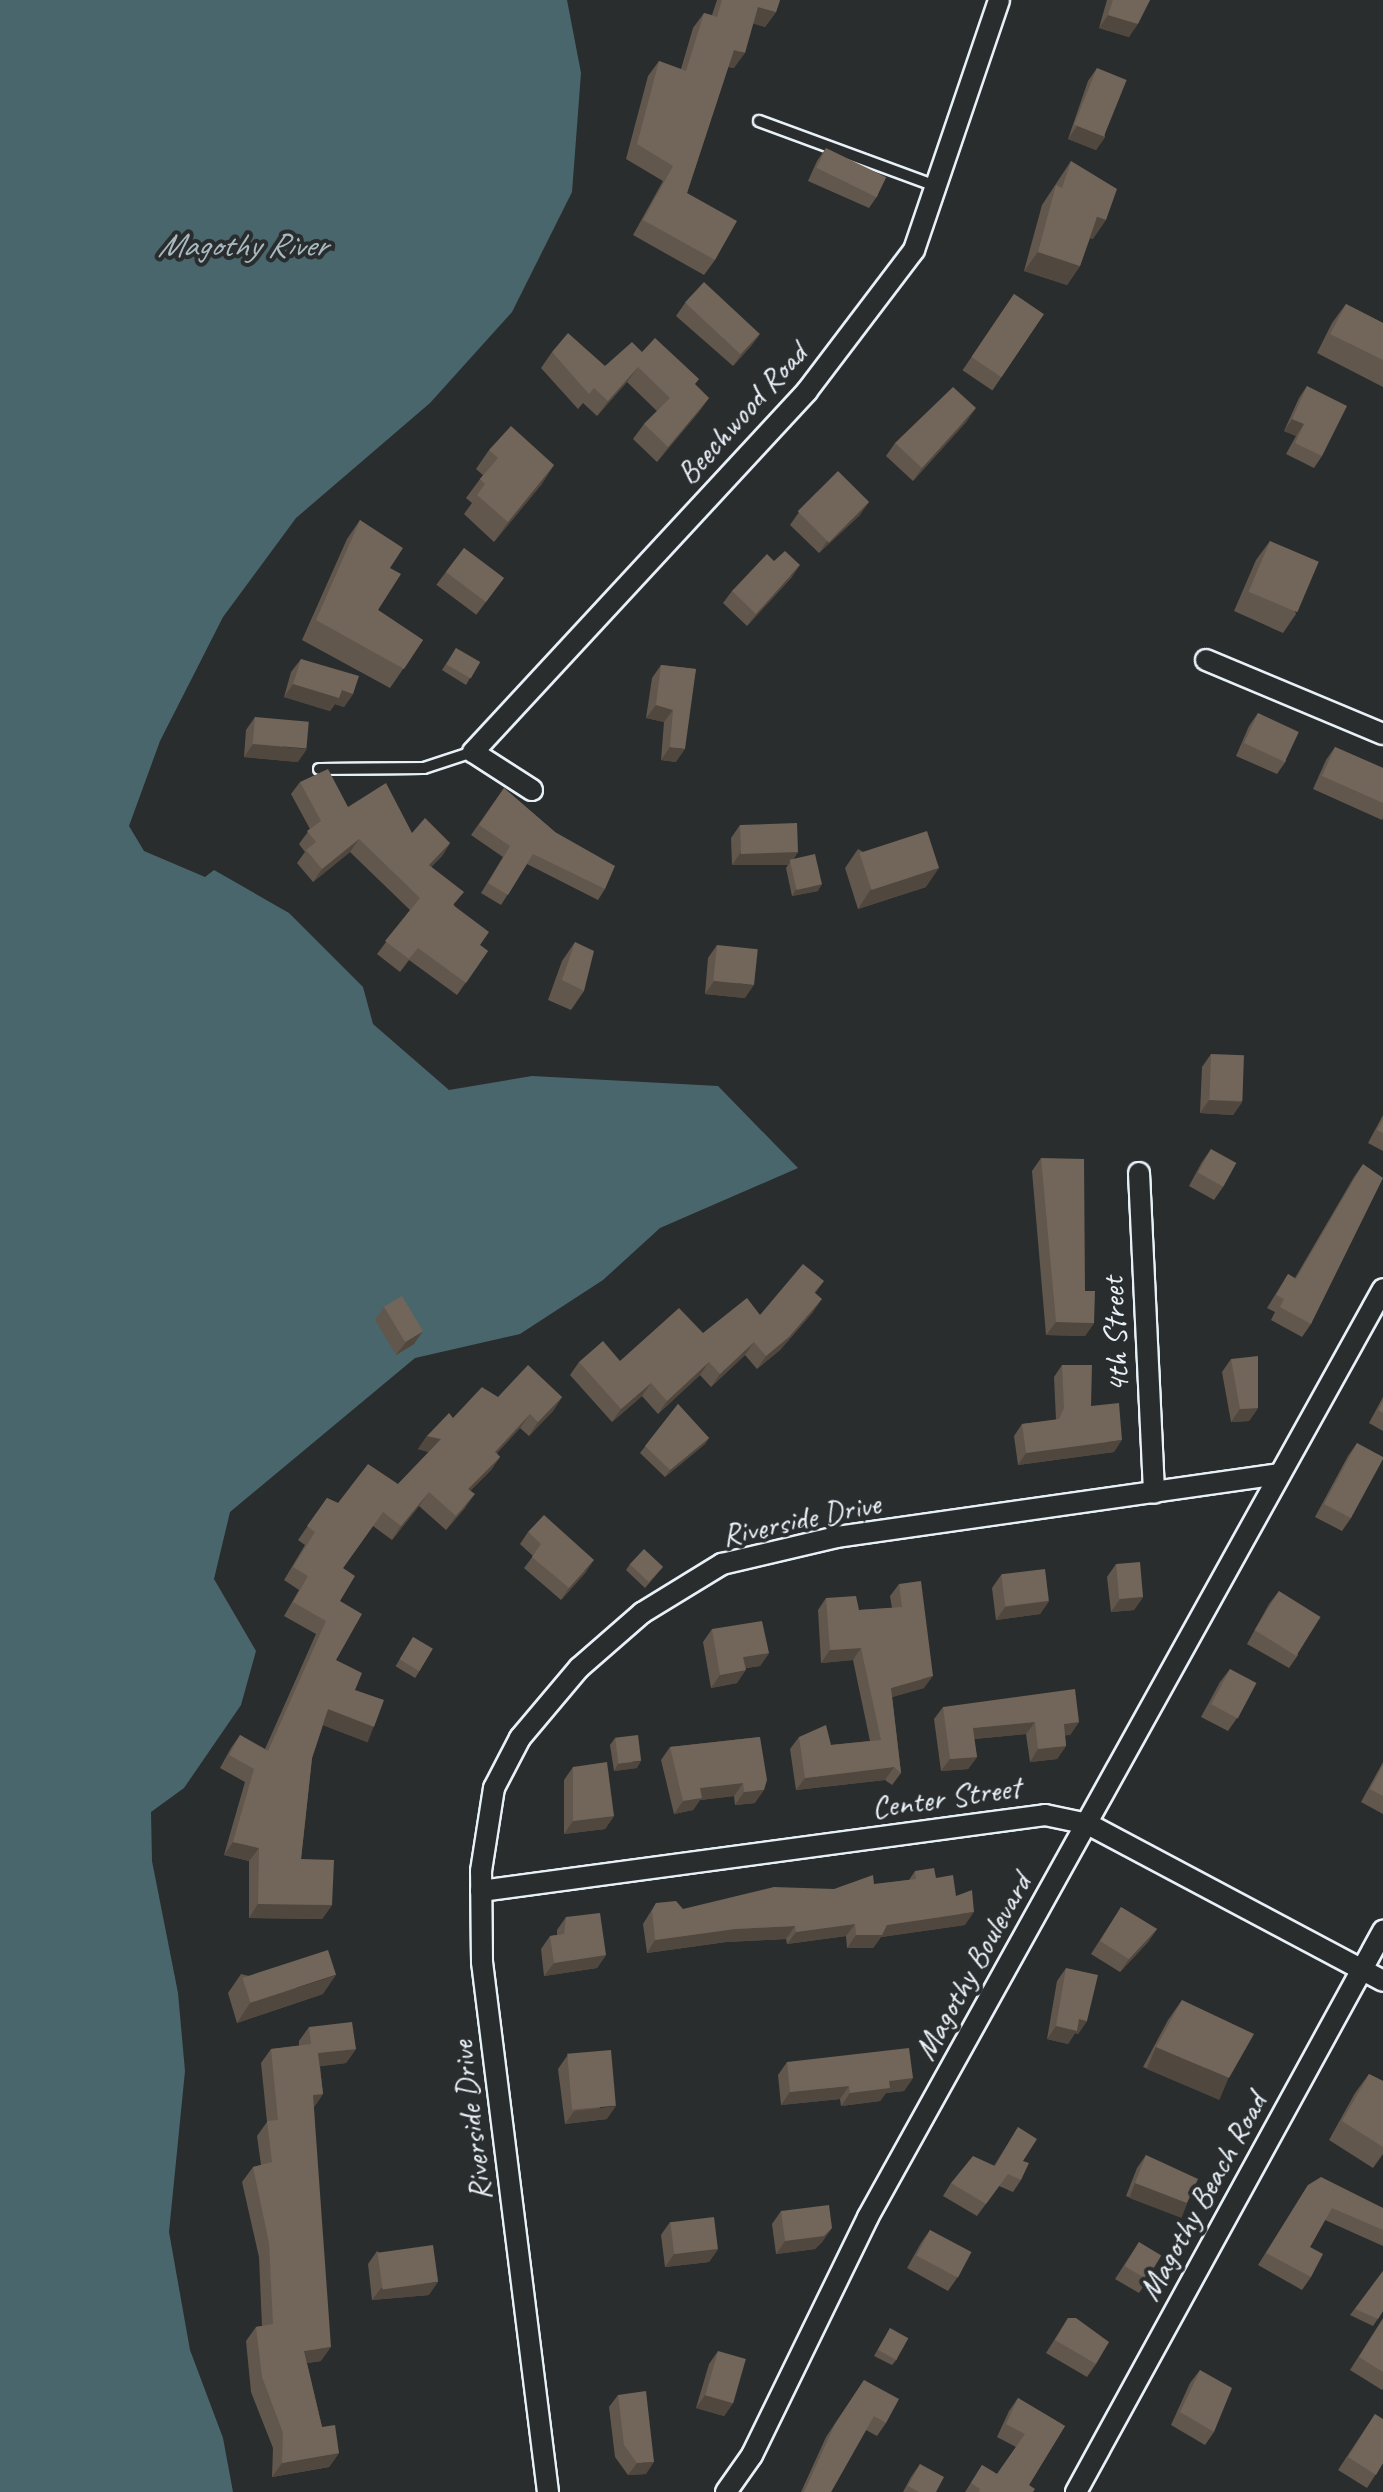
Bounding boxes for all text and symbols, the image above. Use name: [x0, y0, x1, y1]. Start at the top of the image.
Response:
water label: Magothy River: [157, 225, 327, 265]
street label: Beechwood Road: [669, 336, 815, 492]
street label: 4th Street: [1094, 1276, 1138, 1394]
street label: Riverside Drive: [718, 1484, 884, 1556]
street label: Center Street: [869, 1769, 1023, 1827]
street label: Magothy Boulevard: [906, 1867, 1040, 2067]
street label: Riverside Drive: [443, 2039, 501, 2203]
street label: Magothy Beach Road: [1130, 2087, 1276, 2307]

